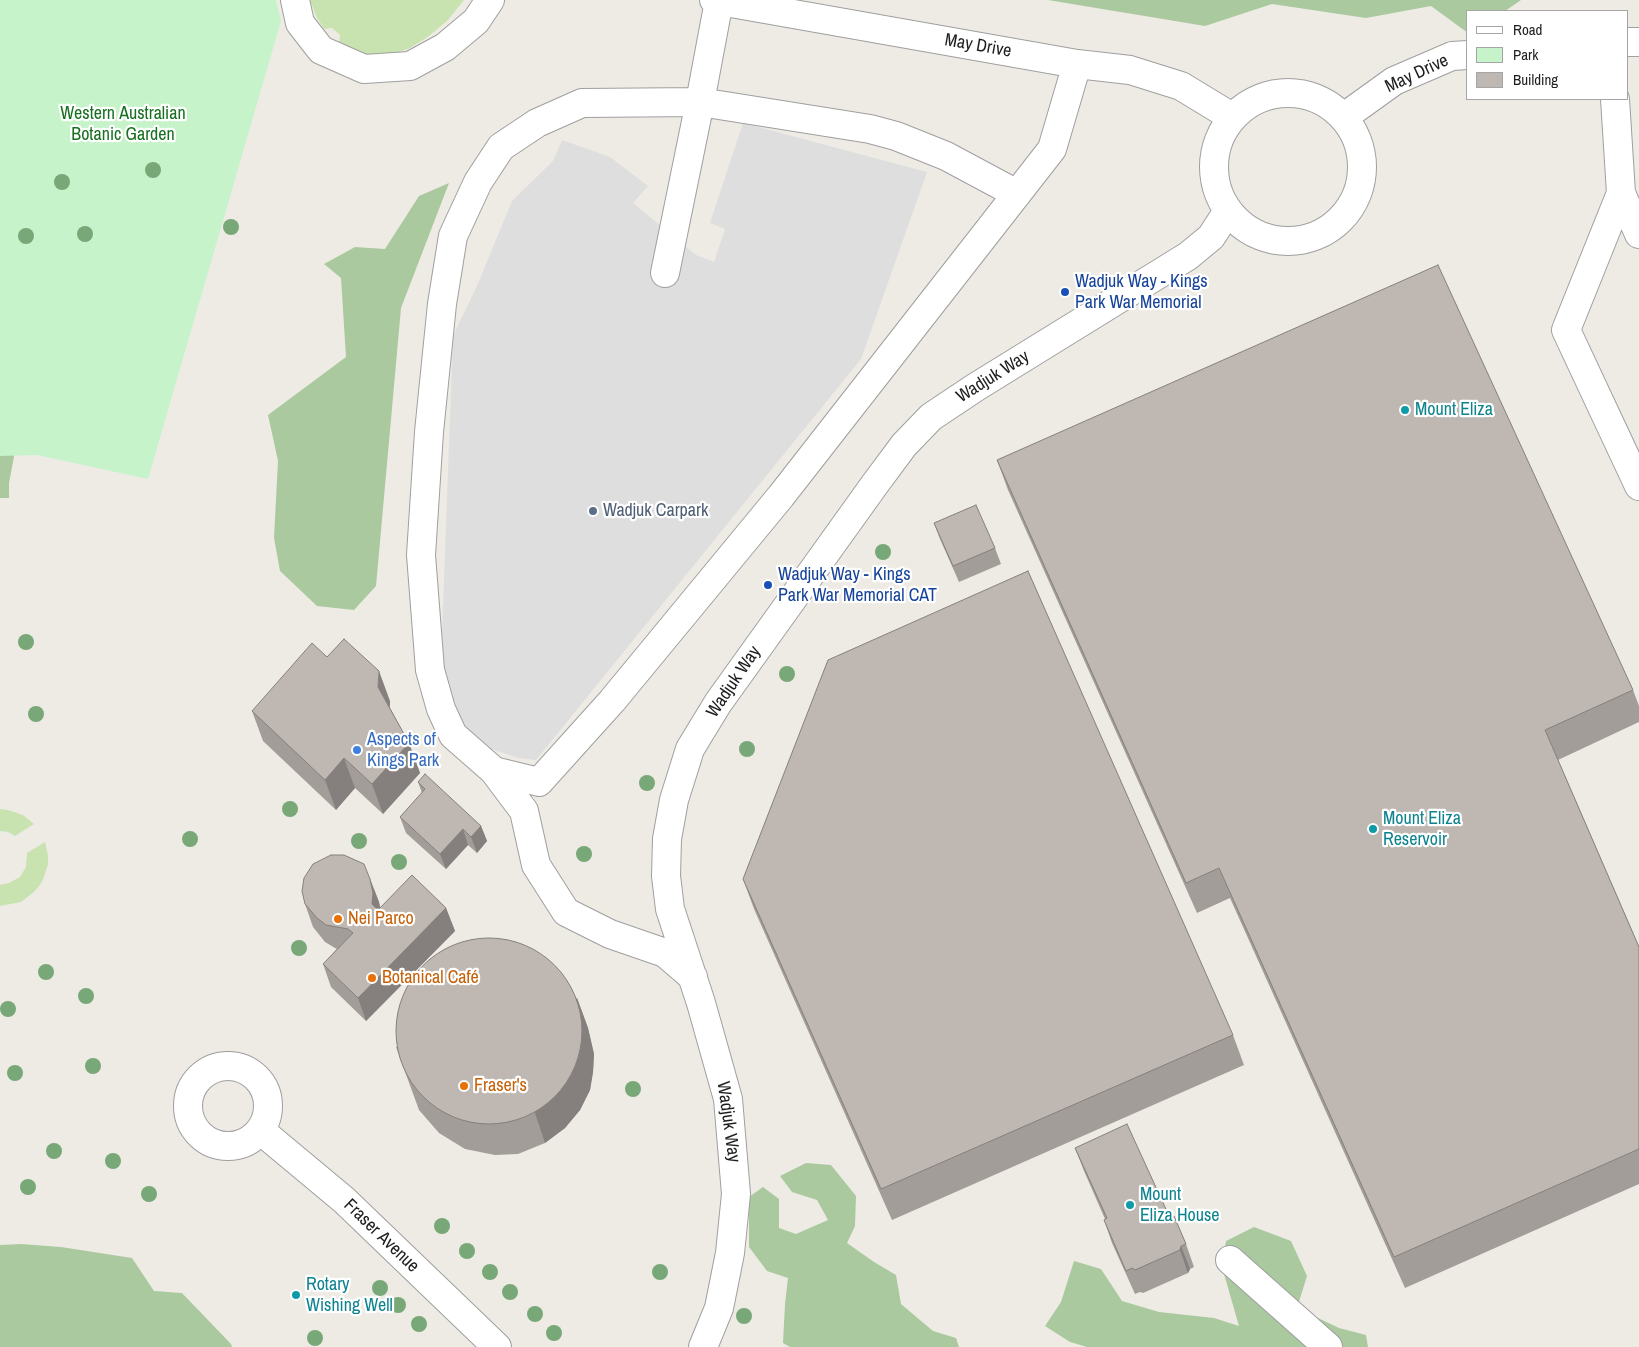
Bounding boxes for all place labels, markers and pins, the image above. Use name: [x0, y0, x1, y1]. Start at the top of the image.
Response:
place label: Wadjuk Way - Kings Park War Memorial: [1075, 271, 1208, 314]
marker: Wadjuk Way - Kings Park War Memorial: [1059, 286, 1071, 298]
place label: Mount Eliza: [1415, 399, 1493, 421]
marker: Mount Eliza: [1399, 404, 1411, 416]
place label: Wadjuk Carpark: [603, 500, 708, 522]
marker: Wadjuk Carpark: [587, 505, 599, 517]
place label: Wadjuk Way - Kings Park War Memorial CAT: [778, 564, 937, 606]
marker: Wadjuk Way - Kings Park War Memorial CAT: [762, 579, 774, 591]
place label: Aspects of Kings Park: [367, 729, 439, 772]
marker: Aspects of Kings Park: [351, 744, 363, 756]
place label: Mount Eliza Reservoir: [1383, 808, 1461, 851]
marker: Mount Eliza Reservoir: [1367, 823, 1379, 835]
place label: Nei Parco: [348, 908, 414, 930]
marker: Nei Parco: [332, 913, 344, 925]
place label: Botanical Café: [382, 967, 479, 989]
marker: Botanical Café: [366, 972, 378, 984]
place label: Fraser's: [474, 1075, 527, 1097]
marker: Fraser's: [458, 1080, 470, 1092]
place label: Mount Eliza House: [1140, 1184, 1220, 1226]
marker: Mount Eliza House: [1124, 1199, 1136, 1211]
place label: Rotary Wishing Well: [306, 1274, 393, 1316]
marker: Rotary Wishing Well: [290, 1289, 302, 1301]

